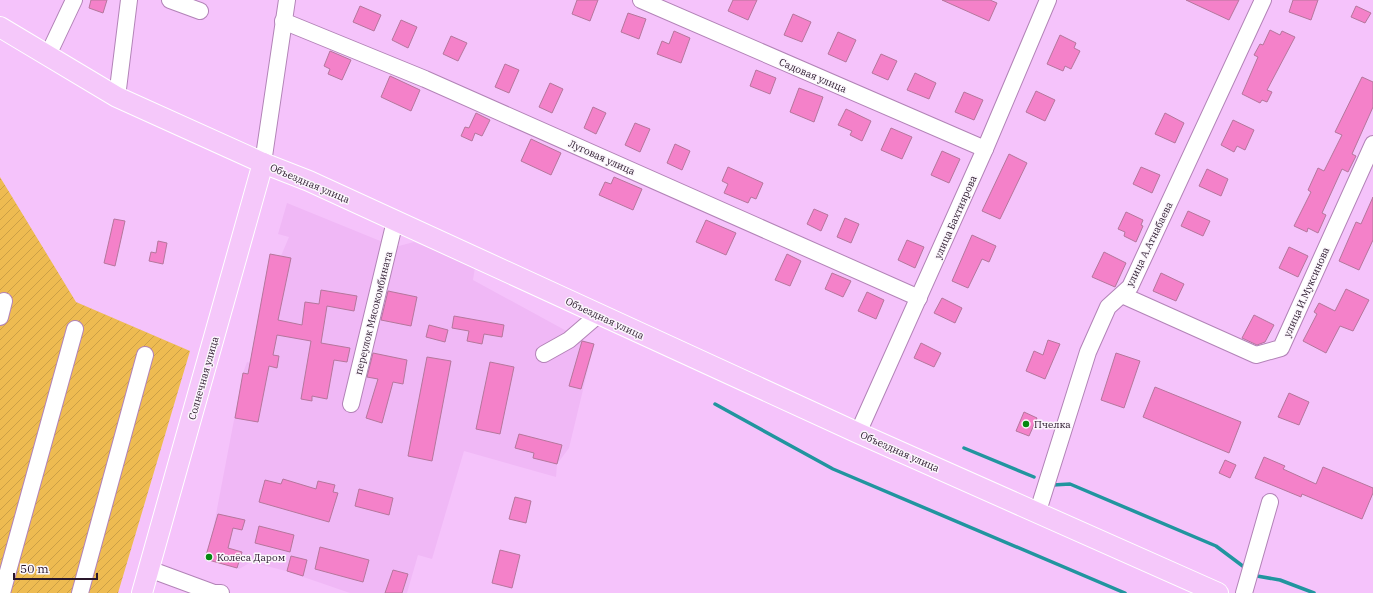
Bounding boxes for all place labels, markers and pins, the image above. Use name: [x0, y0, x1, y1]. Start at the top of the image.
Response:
place label: Пчелка: [1034, 418, 1071, 431]
marker: Пчелка: [1021, 419, 1031, 429]
place label: Колёса Даром: [217, 551, 286, 564]
marker: Колёса Даром: [204, 552, 214, 562]

